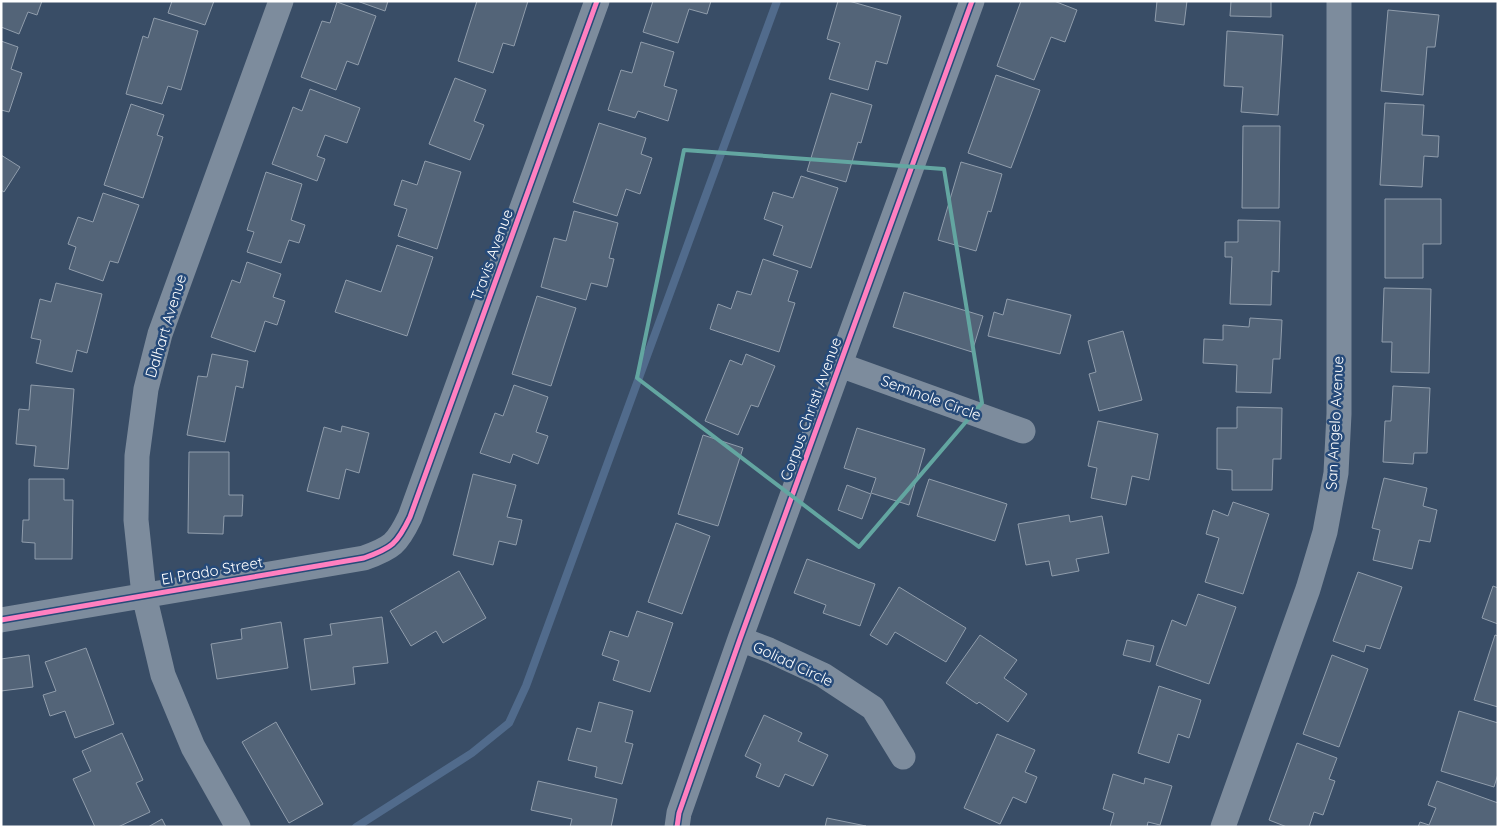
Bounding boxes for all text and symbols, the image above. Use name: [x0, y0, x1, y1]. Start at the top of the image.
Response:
street label: Travis Avenue: [466, 206, 517, 303]
street label: Dalhart Avenue: [141, 272, 190, 380]
street label: Corpus Christi Avenue: [776, 334, 845, 483]
street label: San Angelo Avenue: [1322, 356, 1347, 490]
street label: Seminole Circle: [878, 371, 984, 424]
street label: El Prado Street: [160, 552, 264, 589]
street label: Goliad Circle: [750, 637, 836, 690]

